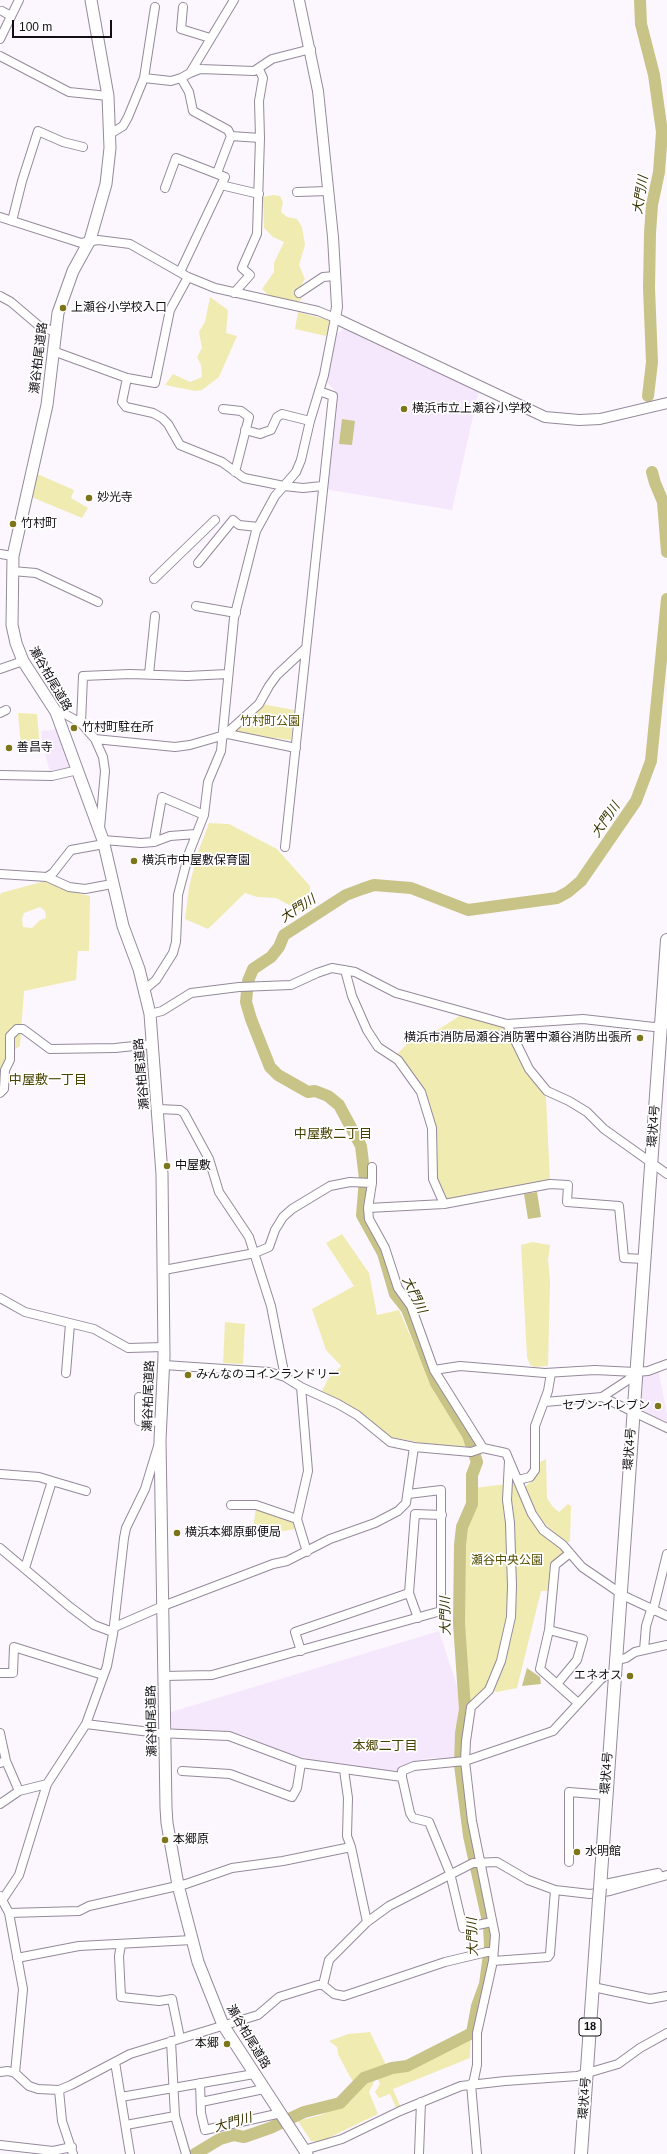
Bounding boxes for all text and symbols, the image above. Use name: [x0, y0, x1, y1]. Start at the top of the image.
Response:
scale bar: [14, 12, 114, 38]
text: 100 m: [19, 20, 52, 34]
water label: 大門川: [630, 175, 652, 215]
place label: 上瀬谷小学校入口: [71, 301, 167, 315]
marker: 上瀬谷小学校入口: [58, 303, 68, 313]
street label: 瀬谷柏尾道路: [27, 321, 51, 395]
place label: 横浜市立上瀬谷小学校: [412, 402, 532, 416]
marker: 横浜市立上瀬谷小学校: [399, 404, 409, 414]
place label: 妙光寺: [97, 491, 133, 505]
marker: 妙光寺: [84, 493, 94, 503]
place label: 竹村町: [21, 517, 57, 531]
marker: 竹村町: [8, 519, 18, 529]
street label: 瀬谷柏尾道路: [26, 644, 74, 714]
park label: 竹村町公園: [240, 715, 300, 729]
place label: 竹村町駐在所: [82, 721, 154, 735]
marker: 竹村町駐在所: [69, 723, 79, 733]
place label: 善昌寺: [17, 741, 53, 755]
marker: 善昌寺: [4, 743, 14, 753]
water label: 大門川: [589, 799, 623, 841]
place label: 横浜市中屋敷保育園: [142, 854, 250, 868]
marker: 横浜市中屋敷保育園: [129, 856, 139, 866]
water label: 大門川: [277, 892, 319, 926]
place label: 横浜市消防局瀬谷消防署中瀬谷消防出張所: [404, 1031, 632, 1045]
marker: 横浜市消防局瀬谷消防署中瀬谷消防出張所: [635, 1033, 645, 1043]
street label: 瀬谷柏尾道路: [132, 1038, 152, 1110]
district label: 中屋敷一丁目: [9, 1072, 87, 1088]
street label: 環状4号: [645, 1104, 663, 1148]
district label: 中屋敷二丁目: [294, 1126, 372, 1142]
place label: 中屋敷: [175, 1159, 211, 1173]
marker: 中屋敷: [162, 1161, 172, 1171]
water label: 大門川: [398, 1274, 430, 1316]
street label: 瀬谷柏尾道路: [141, 1360, 157, 1432]
place label: みんなのコインランドリー: [196, 1368, 340, 1382]
marker: みんなのコインランドリー: [183, 1370, 193, 1380]
place label: セブン-イレブン: [562, 1399, 650, 1413]
marker: セブン-イレブン: [653, 1401, 663, 1411]
street label: 環状4号: [621, 1427, 639, 1471]
place label: 横浜本郷原郵便局: [185, 1526, 281, 1540]
marker: 横浜本郷原郵便局: [172, 1528, 182, 1538]
park label: 瀬谷中央公園: [471, 1554, 543, 1568]
water label: 大門川: [438, 1596, 454, 1636]
place label: エネオス: [574, 1669, 622, 1683]
marker: エネオス: [625, 1671, 635, 1681]
street label: 瀬谷柏尾道路: [144, 1685, 160, 1757]
district label: 本郷二丁目: [353, 1738, 417, 1754]
street label: 環状4号: [598, 1751, 616, 1795]
place label: 本郷原: [173, 1833, 209, 1847]
marker: 本郷原: [160, 1835, 170, 1845]
place label: 水明館: [585, 1845, 621, 1859]
marker: 水明館: [572, 1847, 582, 1857]
water label: 大門川: [465, 1917, 481, 1957]
street label: 瀬谷柏尾道路: [223, 2002, 273, 2072]
road number: 18: [579, 2018, 601, 2036]
place label: 本郷: [195, 2037, 219, 2051]
marker: 本郷: [222, 2039, 232, 2049]
street label: 環状4号: [576, 2076, 594, 2120]
water label: 大門川: [212, 2110, 254, 2136]

